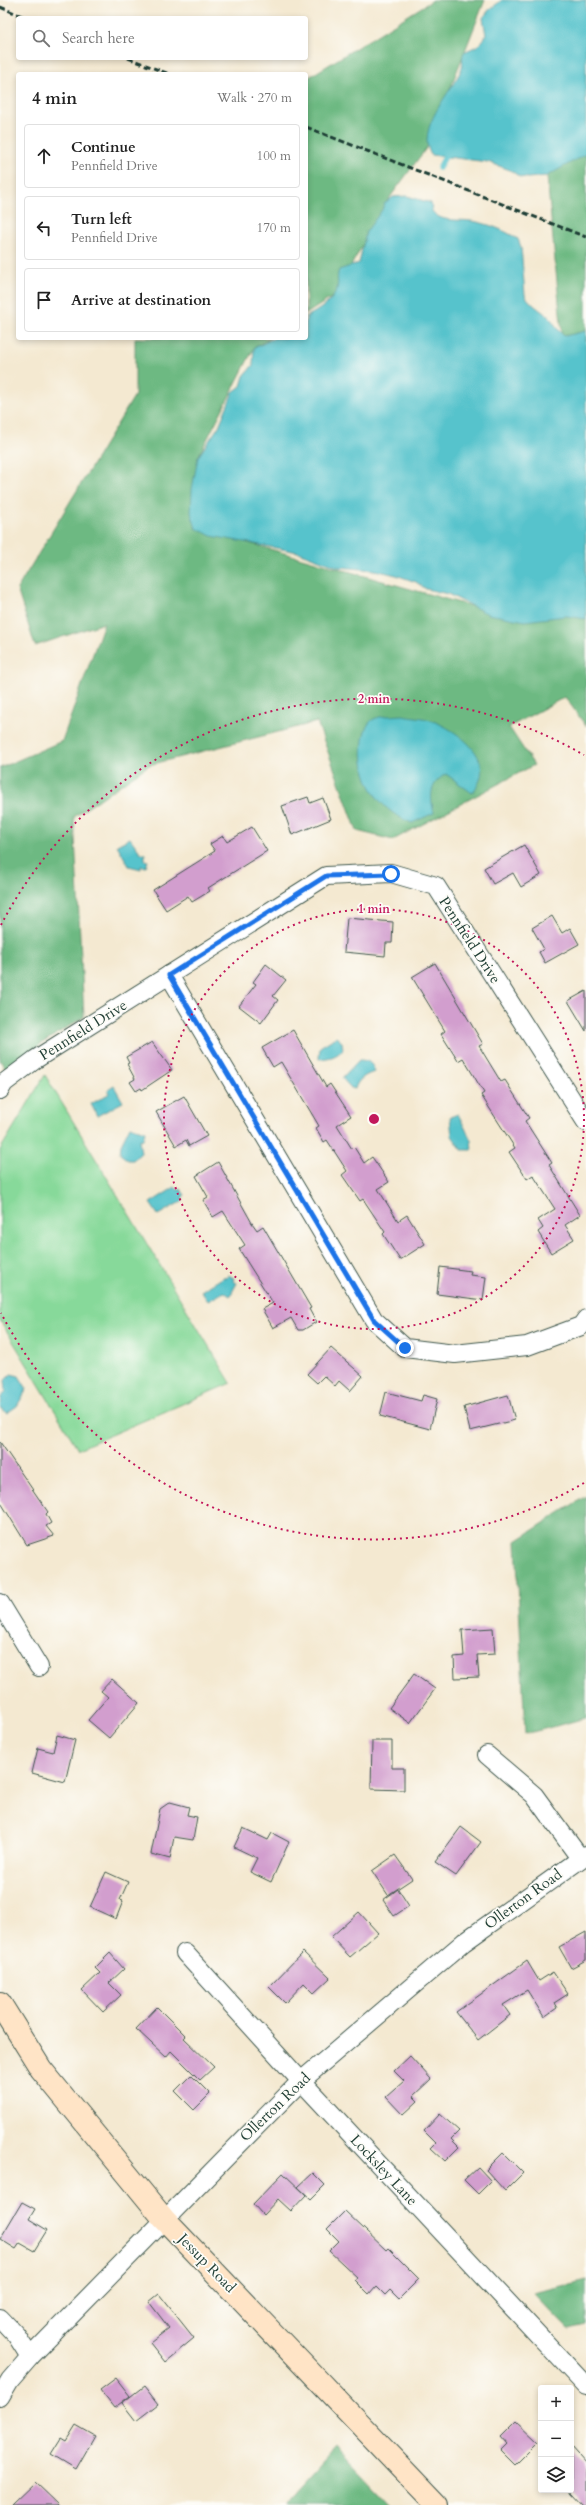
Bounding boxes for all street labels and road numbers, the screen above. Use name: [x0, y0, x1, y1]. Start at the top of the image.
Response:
street label: Pennfield Drive: [434, 893, 506, 988]
street label: Pennfield Drive: [35, 995, 131, 1065]
street label: Ollerton Road: [480, 1864, 566, 1934]
street label: Ollerton Road: [235, 2068, 315, 2146]
street label: Locksley Lane: [346, 2130, 422, 2210]
street label: Jessup Road: [172, 2228, 240, 2297]

